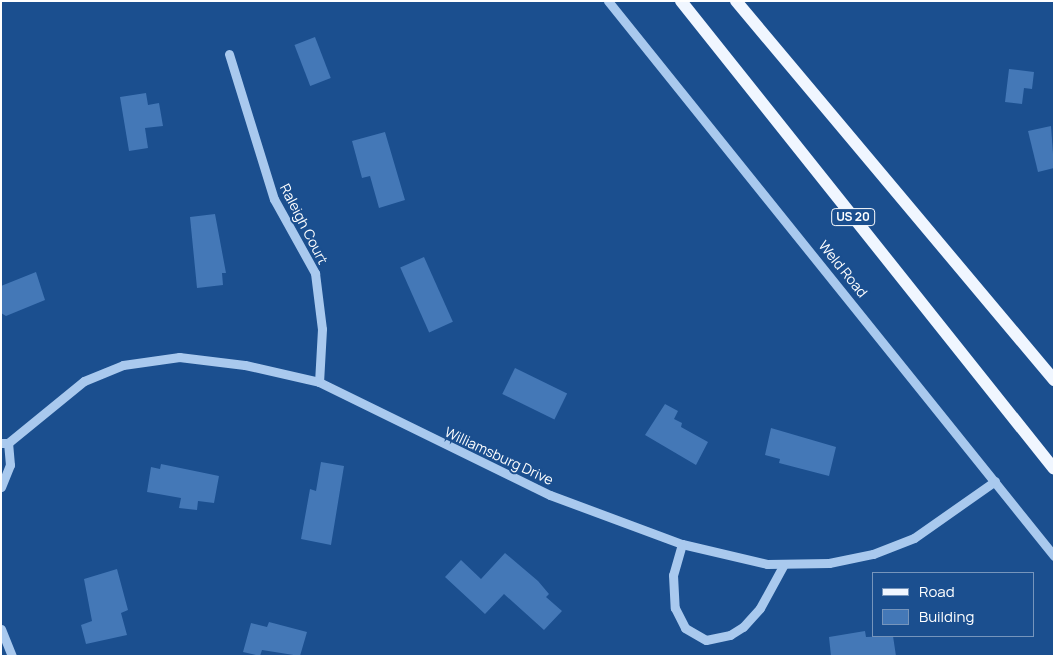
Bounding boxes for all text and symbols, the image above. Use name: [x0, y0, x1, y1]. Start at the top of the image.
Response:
street label: Raleigh Court: [277, 181, 331, 267]
road number: US 20: [830, 208, 876, 226]
street label: Weld Road: [815, 237, 871, 301]
street label: Williamsburg Drive: [442, 423, 556, 489]
legend: [872, 572, 1035, 637]
text: Road: [919, 581, 955, 602]
text: Building: [919, 606, 974, 627]

